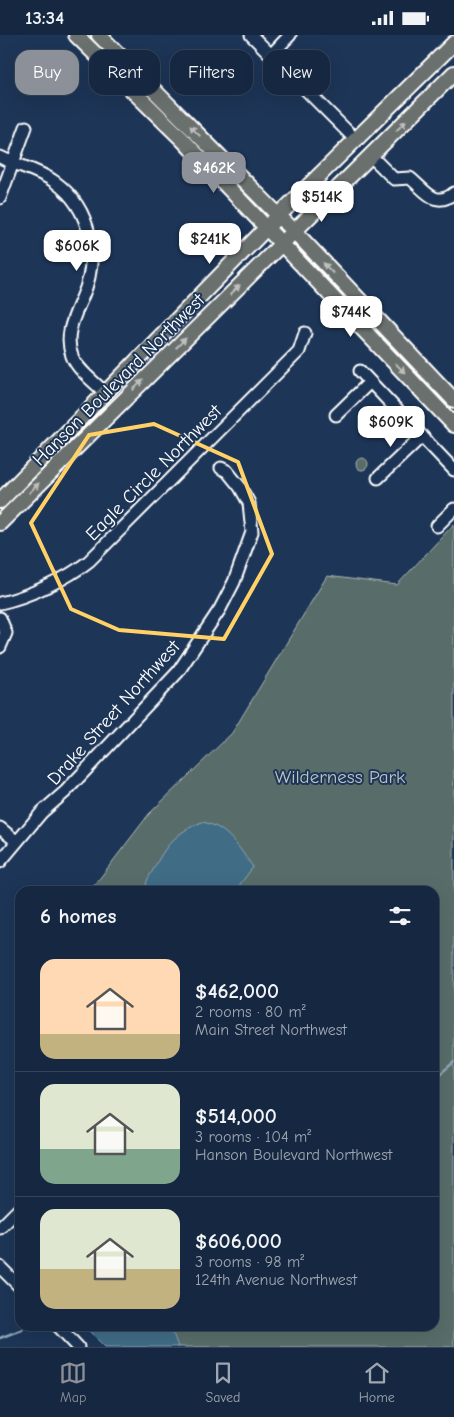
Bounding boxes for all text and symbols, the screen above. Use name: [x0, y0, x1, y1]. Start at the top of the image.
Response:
text: 13:34: [25, 7, 64, 29]
chip: Buy: [15, 50, 79, 95]
chip: Rent: [89, 50, 160, 95]
chip: Filters: [170, 50, 253, 95]
chip: New: [263, 50, 330, 95]
one-way arrow: [394, 121, 406, 133]
one-way arrow: [189, 125, 201, 137]
pin: $462K: [179, 151, 249, 194]
text: $462K: [193, 159, 235, 177]
pin: $514K: [287, 181, 357, 223]
text: $514K: [302, 188, 342, 206]
pin: $241K: [175, 223, 245, 265]
pin: $606K: [42, 229, 112, 272]
text: $241K: [190, 230, 230, 248]
text: $606K: [55, 237, 99, 255]
one-way arrow: [322, 262, 334, 274]
one-way arrow: [228, 284, 240, 296]
street label: Hanson Boulevard Northwest: [28, 289, 210, 470]
pin: $744K: [316, 295, 386, 338]
text: $744K: [331, 303, 371, 321]
one-way arrow: [175, 337, 187, 349]
one-way arrow: [394, 362, 406, 374]
one-way arrow: [132, 379, 144, 391]
street label: Eagle Circle Northwest: [81, 400, 227, 545]
pin: $609K: [356, 405, 426, 448]
text: $609K: [369, 413, 413, 431]
one-way arrow: [28, 482, 40, 494]
street label: Drake Street Northwest: [43, 635, 185, 790]
park label: Wilderness Park: [275, 766, 406, 788]
icon: filters: [386, 902, 414, 930]
text: 6 homes: [40, 904, 116, 928]
icon: home: [80, 979, 140, 1039]
text: $462,000: [195, 979, 279, 1003]
text: 2 rooms · 80 m²: [195, 1003, 306, 1021]
text: Main Street Northwest: [195, 1021, 347, 1039]
icon: home: [80, 1104, 140, 1164]
text: $514,000: [195, 1104, 277, 1128]
text: 3 rooms · 104 m²: [195, 1128, 311, 1146]
text: Hanson Boulevard Northwest: [195, 1146, 392, 1164]
icon: home: [80, 1229, 140, 1289]
text: $606,000: [195, 1229, 282, 1253]
text: 3 rooms · 98 m²: [195, 1253, 304, 1271]
text: 124th Avenue Northwest: [195, 1271, 357, 1289]
tab: Map: [59, 1359, 87, 1406]
tab: Saved: [205, 1359, 240, 1406]
tab: Home: [359, 1359, 395, 1406]

